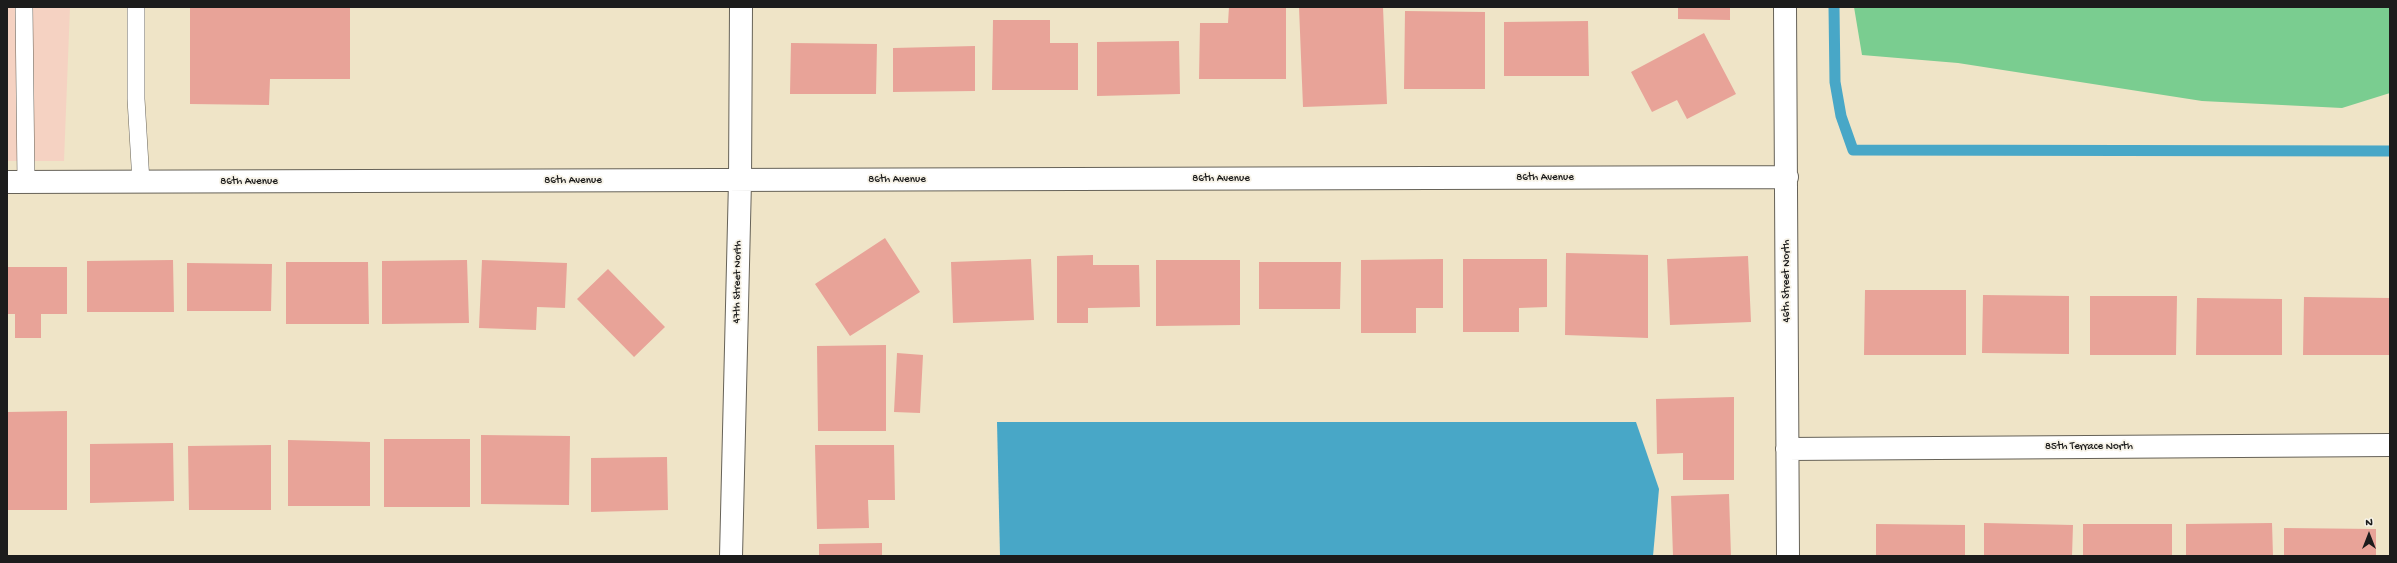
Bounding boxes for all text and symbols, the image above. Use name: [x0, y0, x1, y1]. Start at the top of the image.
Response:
street label: 86th Avenue: [1516, 171, 1574, 185]
street label: 86th Avenue: [1192, 172, 1250, 186]
street label: 86th Avenue: [868, 173, 926, 187]
street label: 86th Avenue: [544, 174, 602, 188]
street label: 86th Avenue: [220, 175, 278, 189]
street label: 47th Street North: [731, 240, 745, 324]
street label: 46th Street North: [1780, 240, 1794, 322]
street label: 85th Terrace North: [2045, 440, 2133, 454]
north arrow: [2349, 515, 2389, 555]
text: N: [2365, 517, 2373, 529]

